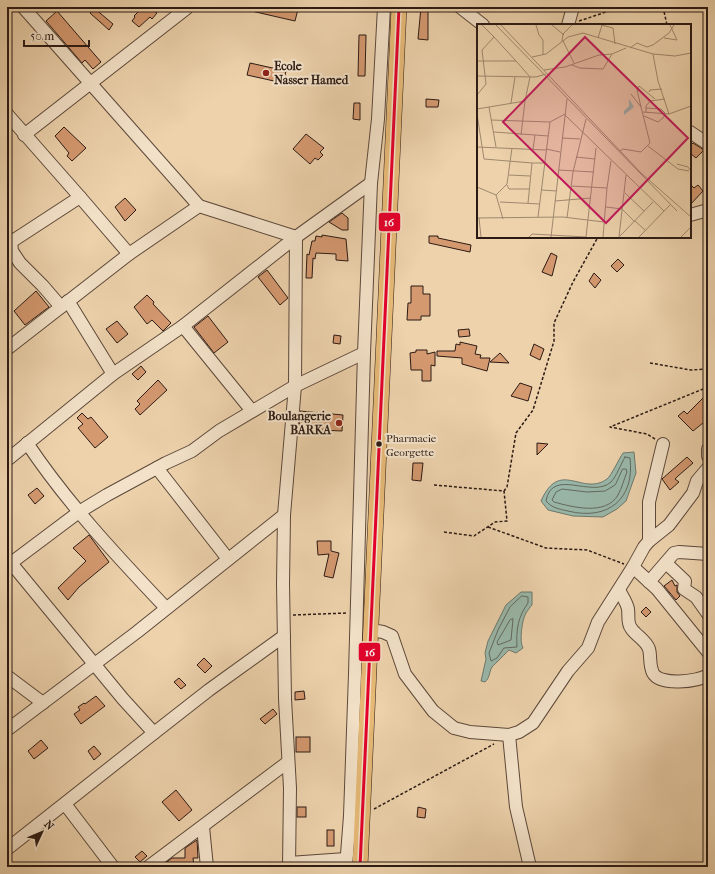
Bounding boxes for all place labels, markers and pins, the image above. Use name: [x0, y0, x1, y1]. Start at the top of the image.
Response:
place label: Ecole Nasser Hamed: [274, 59, 349, 87]
marker: Ecole Nasser Hamed: [261, 68, 271, 78]
place label: Boulangerie BARKA: [268, 409, 332, 437]
marker: Boulangerie BARKA: [334, 418, 344, 428]
place label: Pharmacie Georgette: [386, 432, 437, 459]
marker: Pharmacie Georgette: [374, 439, 384, 449]

